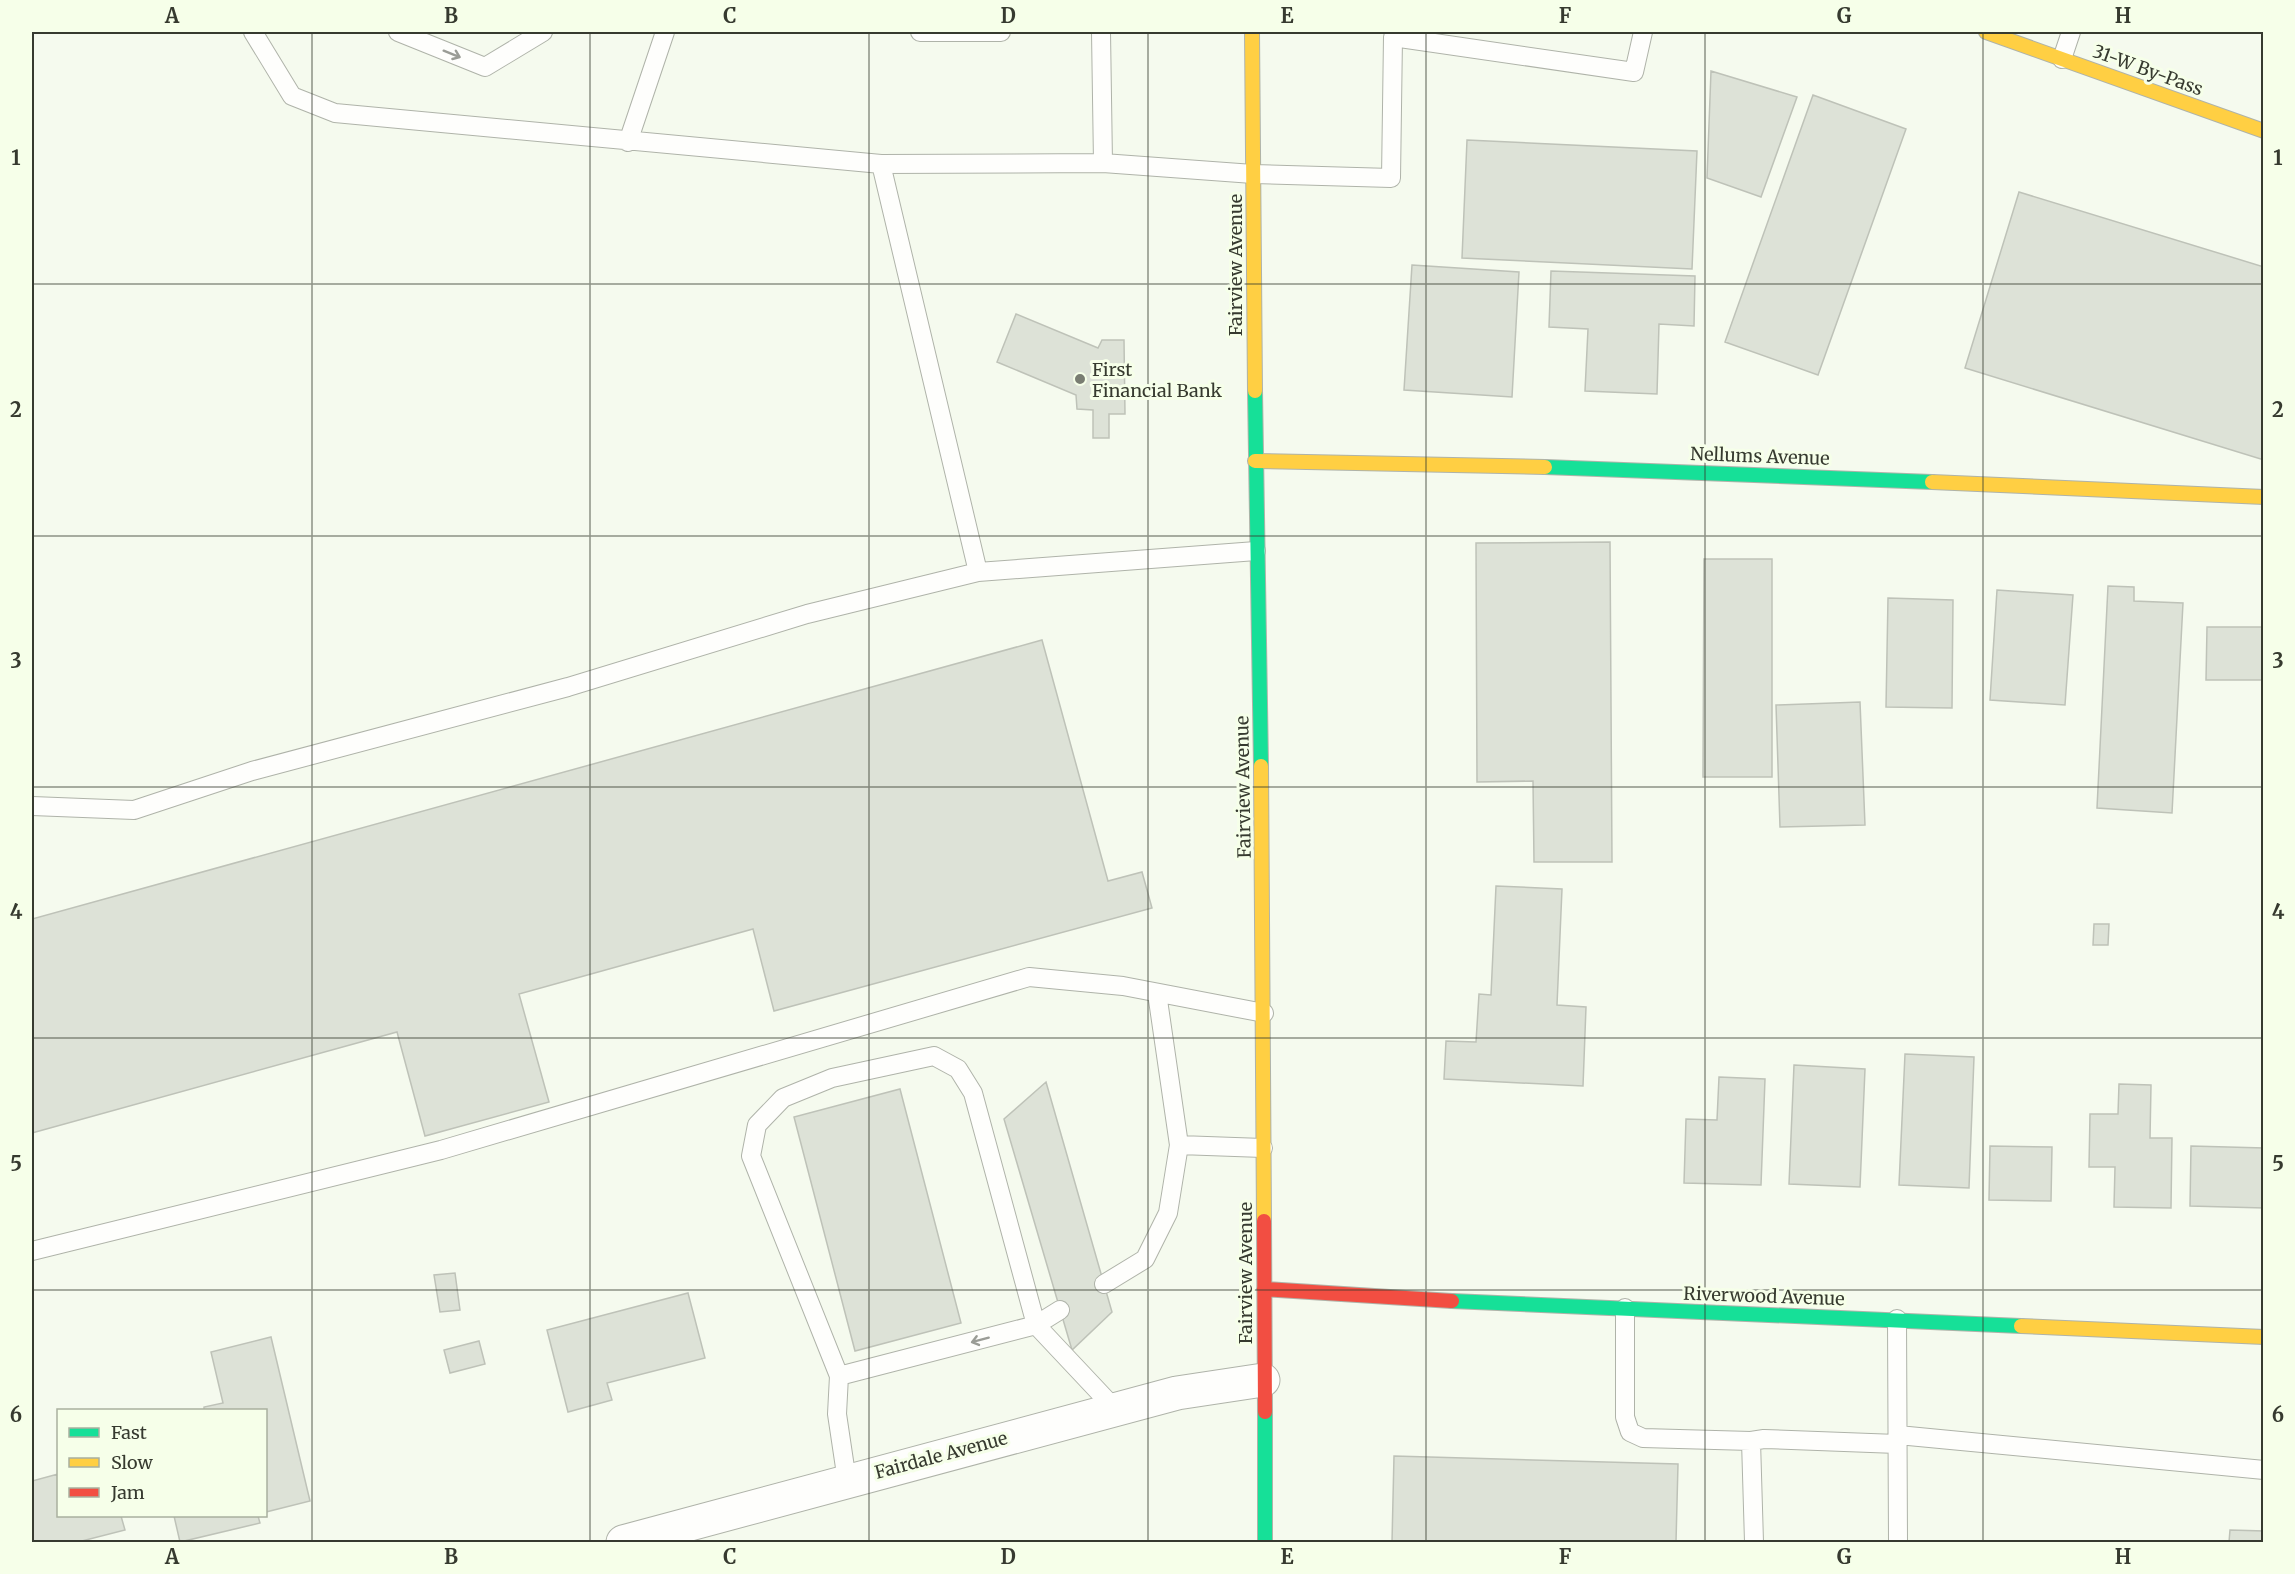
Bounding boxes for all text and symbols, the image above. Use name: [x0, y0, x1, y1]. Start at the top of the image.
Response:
text: A: [164, 3, 180, 28]
text: B: [444, 3, 458, 28]
text: C: [723, 3, 737, 28]
text: D: [1000, 3, 1016, 28]
text: E: [1280, 3, 1294, 28]
text: F: [1559, 3, 1572, 28]
text: G: [1837, 3, 1852, 28]
text: H: [2115, 3, 2131, 28]
street label: 31-W By-Pass: [2090, 39, 2206, 101]
one-way arrow: [443, 49, 461, 60]
text: 1: [11, 145, 21, 170]
text: 1: [2273, 145, 2283, 170]
street label: Fairview Avenue: [1224, 194, 1247, 336]
place label: First Financial Bank: [1092, 358, 1223, 402]
marker: First Financial Bank: [1073, 372, 1087, 386]
text: 2: [10, 397, 22, 422]
text: 2: [2272, 397, 2284, 422]
street label: Nellums Avenue: [1690, 442, 1830, 470]
text: 3: [10, 648, 22, 673]
text: 3: [2272, 648, 2284, 673]
street label: Fairview Avenue: [1230, 716, 1256, 858]
text: 4: [10, 899, 23, 924]
text: 4: [2272, 899, 2285, 924]
text: 5: [10, 1151, 22, 1176]
text: 5: [2272, 1151, 2284, 1176]
street label: Fairview Avenue: [1234, 1202, 1257, 1344]
street label: Riverwood Avenue: [1683, 1282, 1845, 1310]
one-way arrow: [971, 1334, 990, 1346]
text: 6: [10, 1402, 22, 1427]
text: 6: [2272, 1402, 2284, 1427]
legend: [57, 1409, 267, 1517]
text: Fast: [111, 1421, 147, 1444]
street label: Fairdale Avenue: [872, 1426, 1010, 1484]
text: Slow: [111, 1451, 154, 1474]
text: Jam: [110, 1481, 145, 1504]
text: A: [164, 1544, 180, 1569]
text: B: [444, 1544, 458, 1569]
text: C: [723, 1544, 737, 1569]
text: D: [1000, 1544, 1016, 1569]
text: E: [1280, 1544, 1294, 1569]
text: F: [1559, 1544, 1572, 1569]
text: G: [1837, 1544, 1852, 1569]
text: H: [2115, 1544, 2131, 1569]

